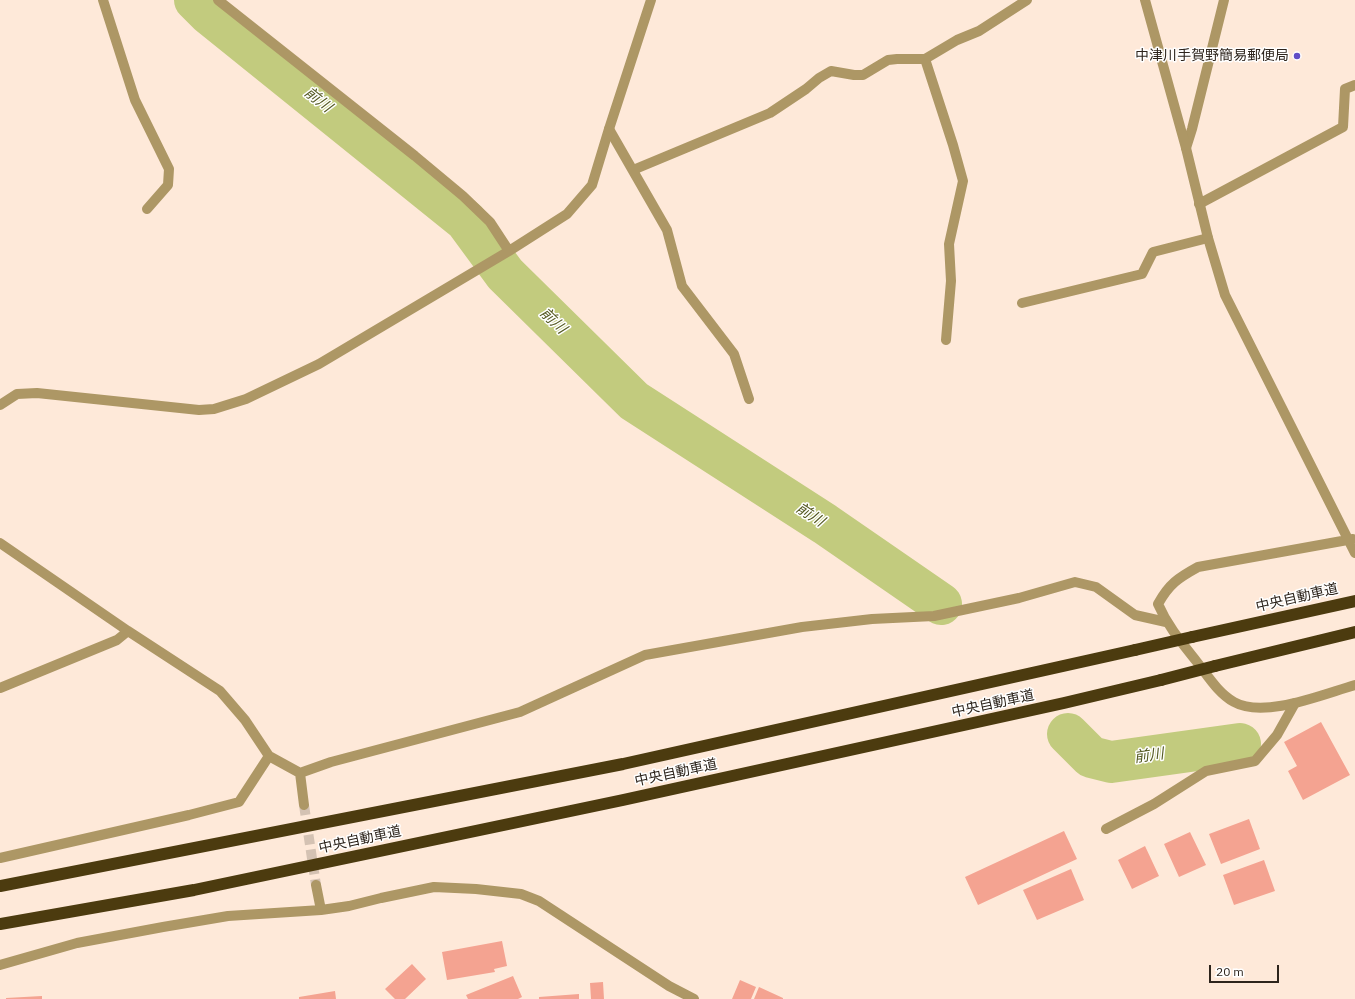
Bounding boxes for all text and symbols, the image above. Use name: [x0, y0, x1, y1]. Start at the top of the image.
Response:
place label: 中津川手賀野簡易郵便局: [1135, 48, 1289, 64]
marker: 中津川手賀野簡易郵便局: [1292, 51, 1302, 61]
water label: 前川: [301, 84, 335, 116]
water label: 前川: [536, 304, 570, 338]
water label: 前川: [793, 499, 827, 531]
street label: 中央自動車道: [1254, 580, 1340, 616]
street label: 中央自動車道: [950, 687, 1036, 721]
water label: 前川: [1133, 745, 1165, 767]
street label: 中央自動車道: [633, 756, 719, 790]
street label: 中央自動車道: [317, 823, 403, 857]
scale bar: [1211, 957, 1281, 983]
text: 20 m: [1216, 964, 1244, 979]

